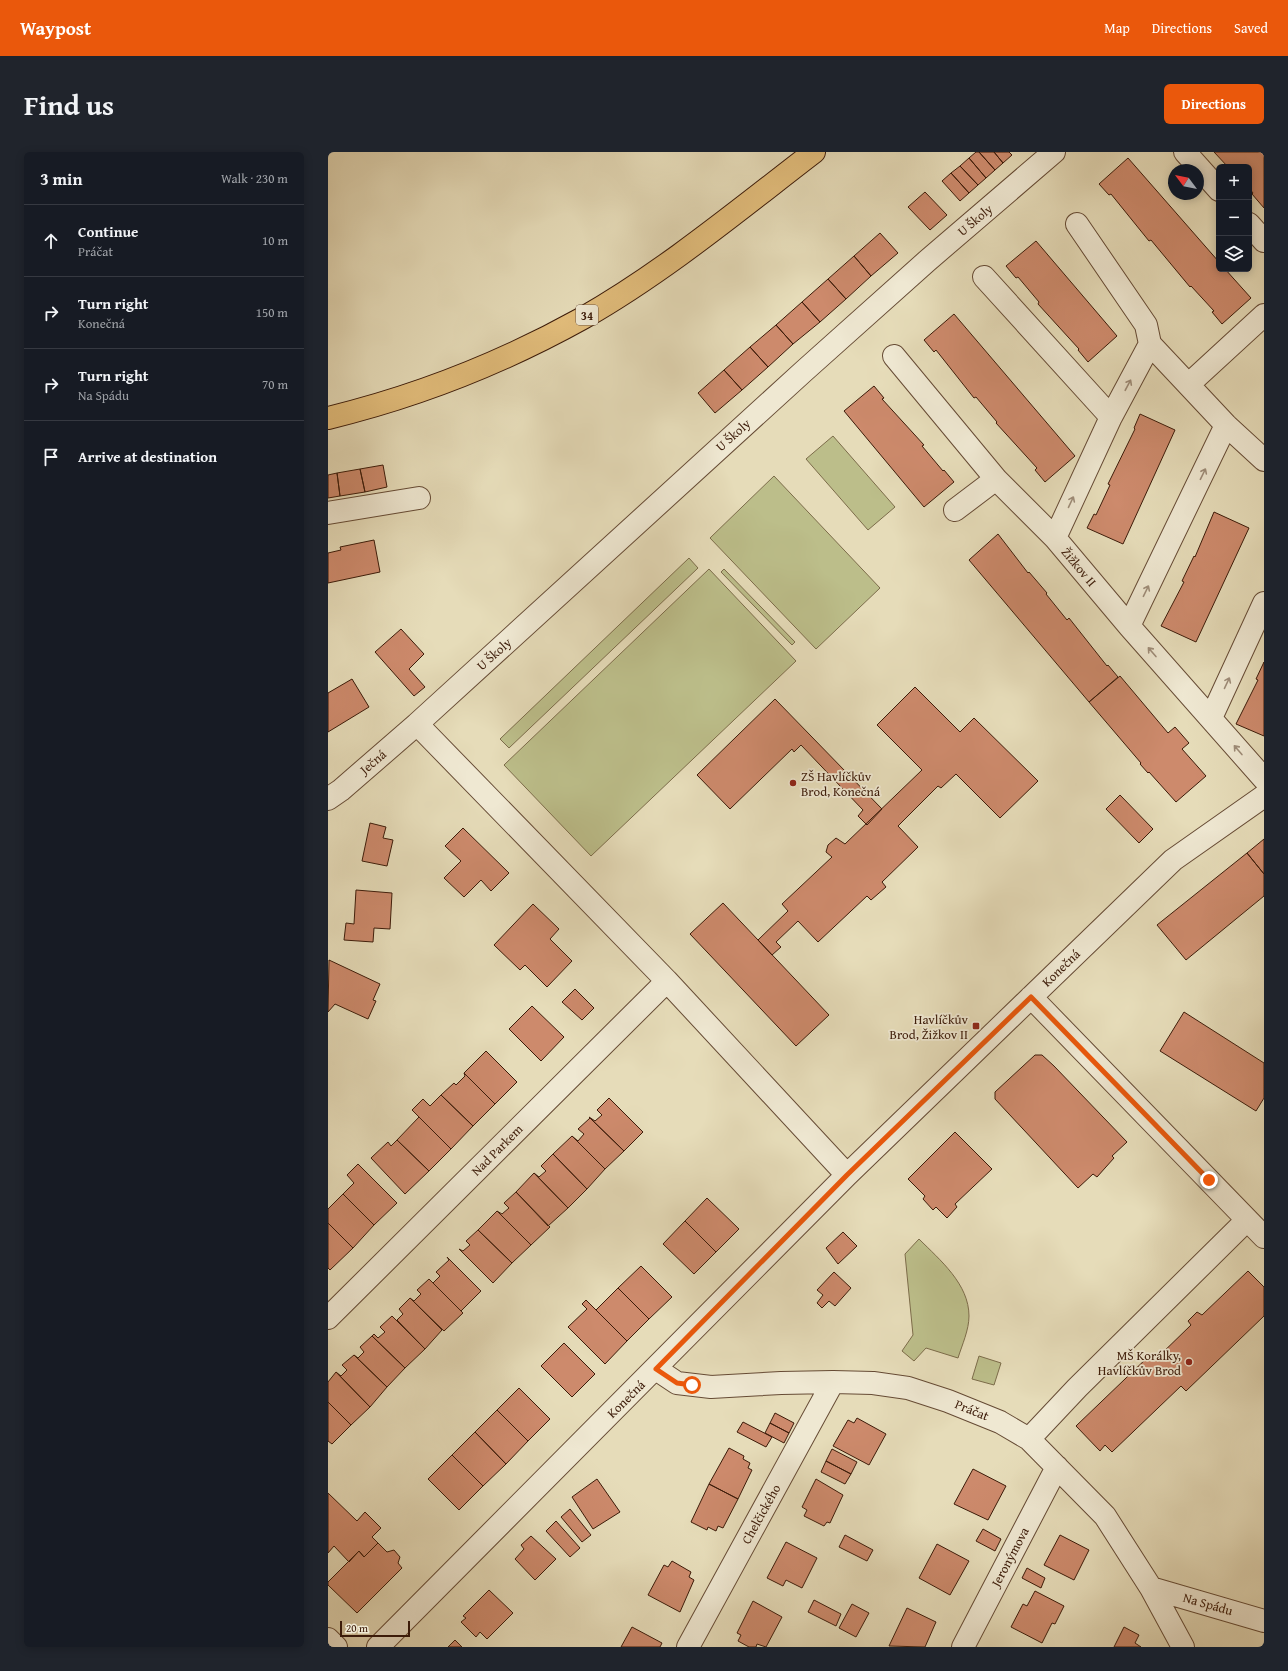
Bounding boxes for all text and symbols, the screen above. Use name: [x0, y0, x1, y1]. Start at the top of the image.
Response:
text: Waypost: [20, 14, 91, 42]
text: Map: [1104, 18, 1130, 38]
text: Directions: [1152, 18, 1212, 38]
text: Saved: [1234, 18, 1268, 38]
text: Find us: [24, 84, 114, 125]
button: Directions: [1164, 84, 1264, 124]
north arrow: [1168, 164, 1204, 200]
map controls: [1216, 164, 1252, 272]
button: +: [1216, 164, 1252, 200]
text: 3 min: [40, 166, 82, 191]
text: Walk · 230 m: [221, 169, 288, 188]
street label: U Školy: [953, 199, 997, 240]
button: −: [1216, 200, 1252, 236]
text: Continue: [78, 221, 139, 242]
icon: ahead: [40, 230, 62, 252]
text: 10 m: [262, 231, 288, 250]
button: layers: [1216, 236, 1252, 272]
text: Práčat: [78, 242, 113, 261]
text: Turn right: [78, 293, 149, 314]
icon: right: [40, 302, 62, 324]
text: 150 m: [256, 303, 288, 322]
road number: 34: [576, 305, 598, 325]
text: Konečná: [78, 314, 125, 333]
text: Turn right: [78, 365, 149, 386]
icon: right: [40, 374, 62, 396]
text: 70 m: [262, 375, 288, 394]
one-way arrow: [1125, 380, 1132, 392]
text: Na Spádu: [78, 386, 129, 405]
street label: U Školy: [711, 414, 755, 456]
icon: arrive: [40, 446, 62, 468]
text: Arrive at destination: [78, 446, 217, 467]
one-way arrow: [1200, 468, 1207, 480]
one-way arrow: [1068, 497, 1075, 509]
street label: Žižkov II: [1057, 543, 1101, 591]
one-way arrow: [1143, 585, 1150, 597]
street label: U Školy: [472, 633, 516, 675]
one-way arrow: [1148, 647, 1157, 657]
one-way arrow: [1224, 677, 1231, 689]
street label: Ječná: [354, 745, 391, 780]
one-way arrow: [1234, 745, 1243, 755]
place label: ZŠ Havlíčkův Brod, Konečná: [801, 767, 881, 801]
marker: ZŠ Havlíčkův Brod, Konečná: [788, 778, 798, 788]
street label: Konečná: [1038, 944, 1085, 991]
place label: Havlíčkův Brod, Žižkov II: [890, 1010, 969, 1044]
marker: Havlíčkův Brod, Žižkov II: [971, 1021, 981, 1031]
street label: Nad Parkem: [467, 1120, 527, 1180]
route end: [1200, 1171, 1218, 1189]
place label: MŠ Korálky, Havlíčkův Brod: [1098, 1346, 1181, 1380]
marker: MŠ Korálky, Havlíčkův Brod: [1184, 1357, 1194, 1367]
street label: Konečná: [603, 1375, 650, 1422]
route start: [683, 1376, 701, 1394]
street label: Práčat: [952, 1395, 992, 1426]
street label: Chelčického: [737, 1480, 785, 1547]
street label: Jeronýmova: [985, 1523, 1034, 1592]
street label: Na Spádu: [1181, 1588, 1235, 1620]
scale bar: [340, 1619, 410, 1638]
text: 20 m: [346, 1620, 368, 1636]

